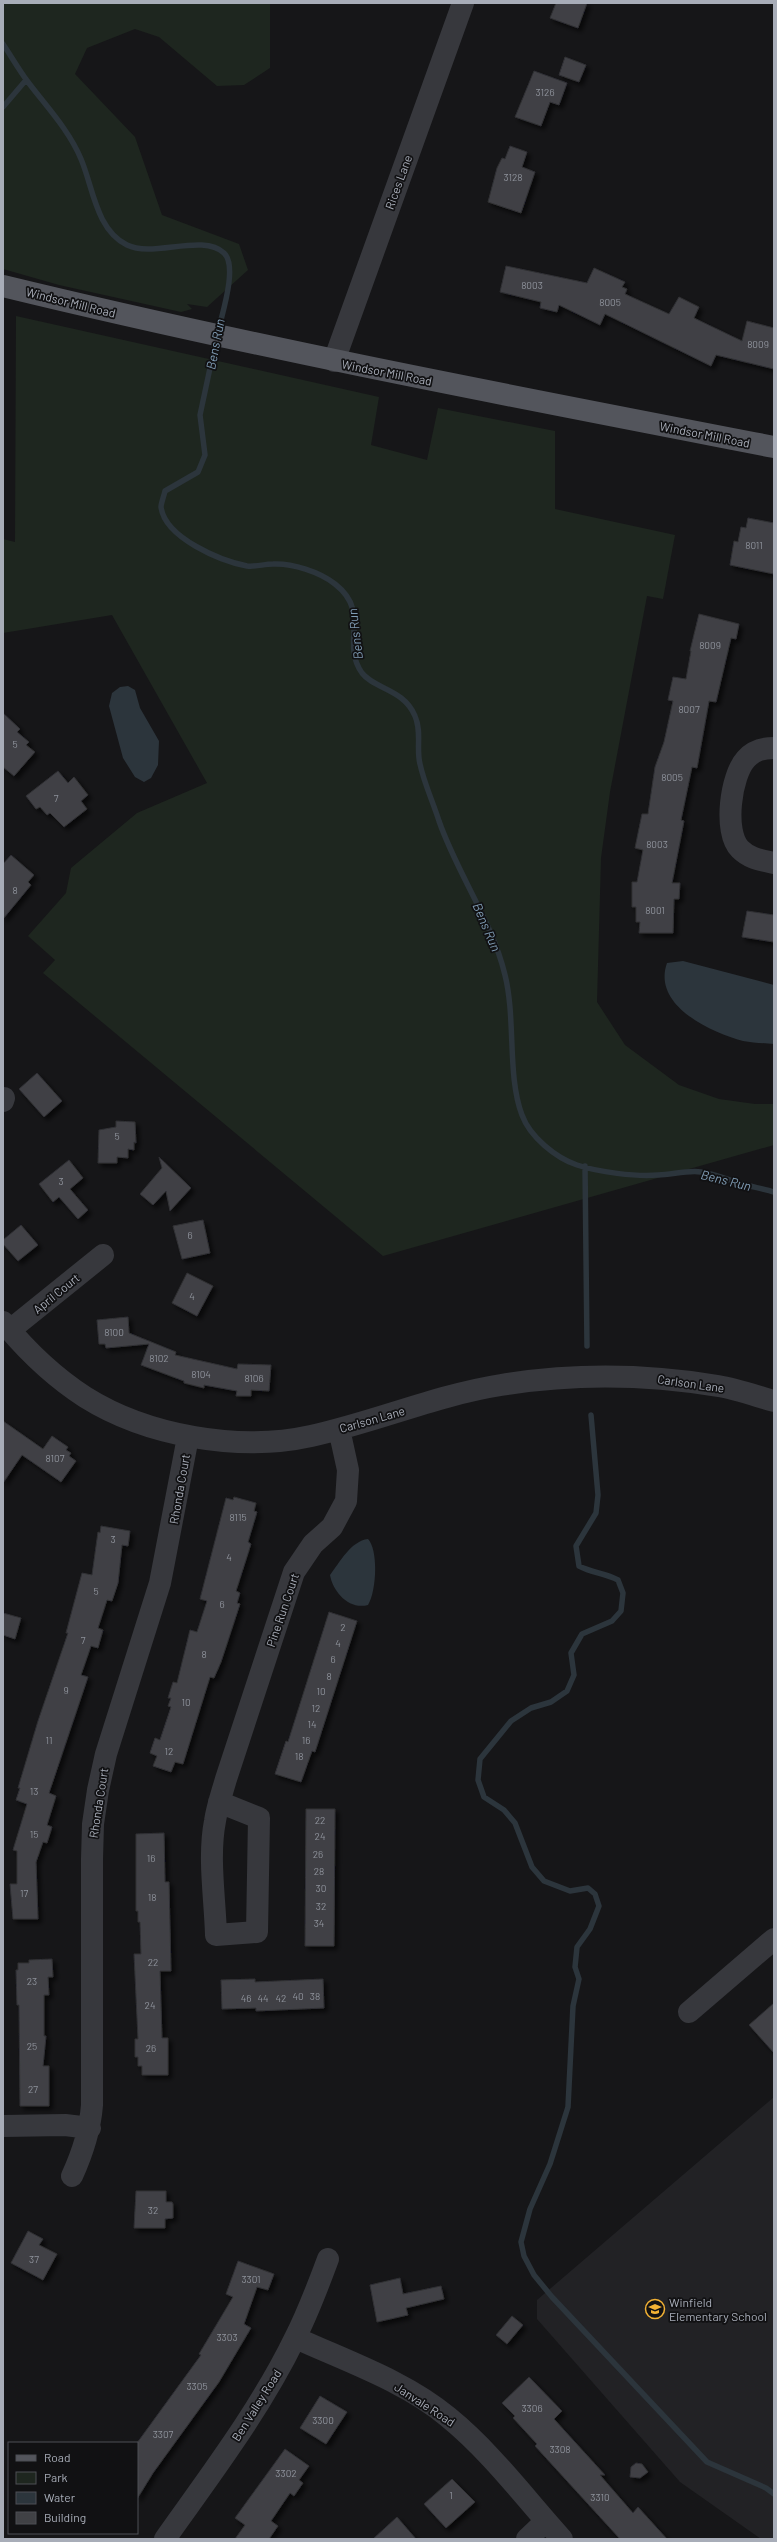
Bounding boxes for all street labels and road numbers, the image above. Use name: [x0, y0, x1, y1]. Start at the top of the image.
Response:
street label: Rices Lane: [382, 153, 414, 211]
street label: Windsor Mill Road: [25, 284, 117, 320]
street label: Windsor Mill Road: [341, 356, 433, 388]
street label: Windsor Mill Road: [659, 418, 751, 450]
street label: April Court: [30, 1270, 82, 1316]
street label: Carlson Lane: [657, 1371, 725, 1395]
street label: Carlson Lane: [338, 1403, 406, 1435]
street label: Rhonda Court: [166, 1453, 192, 1525]
street label: Pine Run Court: [263, 1571, 301, 1649]
street label: Rhonda Court: [86, 1767, 110, 1839]
street label: Ben Valley Road: [228, 2367, 284, 2443]
street label: Janvale Road: [392, 2379, 458, 2429]

